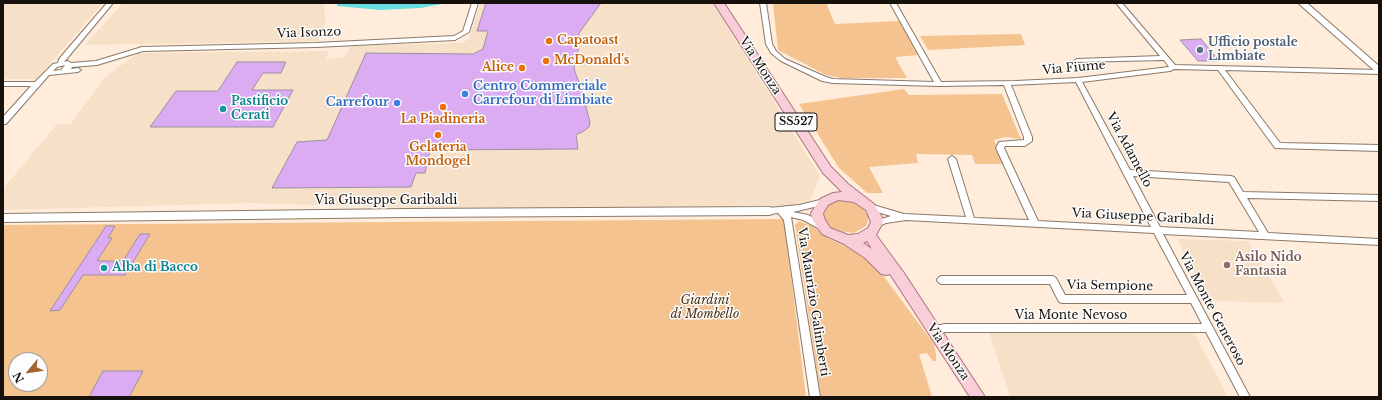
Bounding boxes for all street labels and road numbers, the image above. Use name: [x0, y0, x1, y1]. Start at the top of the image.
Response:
street label: Via Isonzo: [277, 25, 341, 41]
street label: Via Monza: [736, 35, 784, 97]
street label: Via Fiume: [1042, 58, 1106, 78]
street label: Via Adamello: [1103, 110, 1155, 190]
road number: SS527: [775, 113, 817, 131]
street label: Via Giuseppe Garibaldi: [315, 194, 457, 208]
street label: Via Giuseppe Garibaldi: [1071, 206, 1215, 228]
street label: Via Maurizio Galimberti: [794, 227, 832, 377]
street label: Via Monte Generoso: [1176, 250, 1248, 368]
street label: Via Sempione: [1067, 278, 1153, 294]
street label: Via Monte Nevoso: [1015, 309, 1127, 323]
street label: Via Monza: [924, 321, 972, 383]

